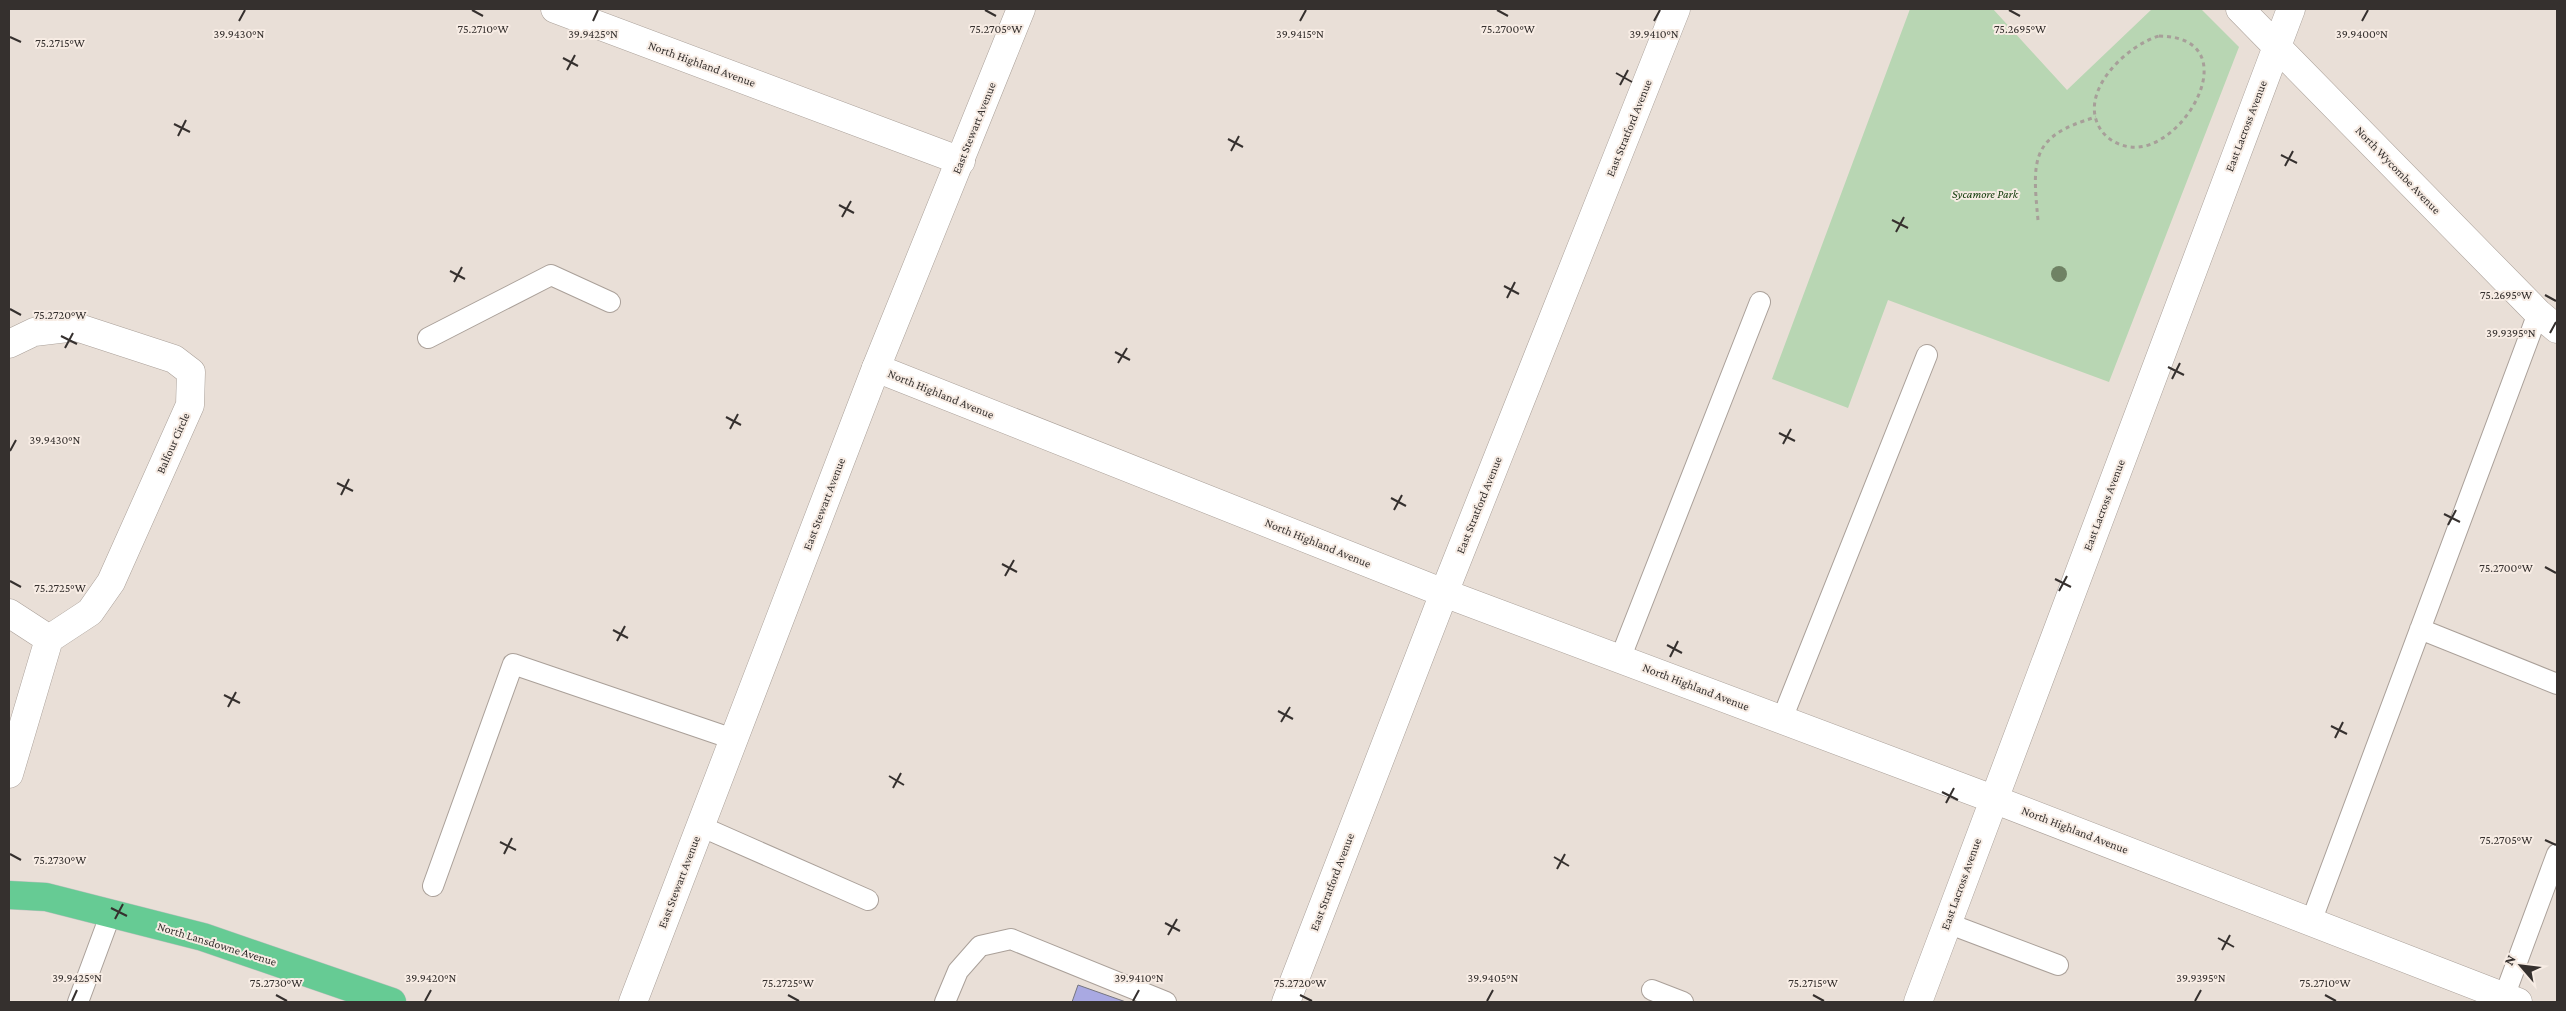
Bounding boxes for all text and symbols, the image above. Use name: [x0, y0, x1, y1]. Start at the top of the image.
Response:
text: 75.2710°W: [458, 22, 508, 36]
text: 75.2705°W: [970, 22, 1022, 36]
text: 75.2700°W: [1481, 22, 1535, 36]
text: 75.2695°W: [1994, 22, 2046, 36]
text: 39.9430°N: [214, 27, 264, 41]
text: 39.9425°N: [568, 27, 618, 41]
text: 39.9415°N: [1276, 27, 1324, 41]
text: 39.9410°N: [1629, 27, 1679, 41]
text: 39.9400°N: [2336, 27, 2388, 41]
text: 75.2715°W: [35, 36, 85, 50]
street label: North Highland Avenue: [646, 38, 758, 90]
street label: East Stratford Avenue: [1603, 77, 1655, 179]
street label: East Lacross Avenue: [2222, 78, 2270, 174]
street label: East Stewart Avenue: [949, 80, 999, 176]
street label: North Wycombe Avenue: [2352, 123, 2444, 217]
park label: Sycamore Park: [1952, 187, 2019, 201]
text: 75.2695°W: [2480, 288, 2532, 302]
text: 75.2720°W: [34, 308, 86, 322]
text: 39.9395°N: [2486, 326, 2536, 340]
street label: North Highland Avenue: [886, 366, 996, 422]
street label: Balfour Circle: [153, 410, 193, 476]
text: 39.9430°N: [30, 433, 80, 447]
street label: East Stratford Avenue: [1453, 454, 1505, 556]
street label: East Stewart Avenue: [800, 456, 848, 552]
street label: East Lacross Avenue: [2080, 457, 2128, 553]
street label: North Highland Avenue: [1263, 515, 1373, 571]
text: 75.2700°W: [2479, 561, 2533, 575]
text: 75.2725°W: [34, 581, 86, 595]
street label: North Highland Avenue: [1641, 660, 1751, 714]
street label: North Highland Avenue: [2020, 803, 2130, 857]
street label: East Stratford Avenue: [1307, 831, 1357, 933]
text: 75.2705°W: [2480, 833, 2532, 847]
street label: East Stewart Avenue: [655, 834, 703, 930]
street label: East Lacross Avenue: [1938, 836, 1984, 932]
text: 75.2730°W: [34, 853, 86, 867]
street label: North Lansdowne Avenue: [156, 919, 278, 969]
north arrow: [2496, 941, 2546, 991]
text: N: [2500, 952, 2519, 968]
text: 39.9425°N: [52, 971, 102, 985]
text: 39.9420°N: [406, 971, 456, 985]
text: 39.9410°N: [1114, 971, 1164, 985]
text: 39.9405°N: [1468, 971, 1518, 985]
text: 39.9395°N: [2176, 971, 2226, 985]
text: 75.2730°W: [250, 976, 302, 990]
text: 75.2725°W: [762, 976, 814, 990]
text: 75.2720°W: [1274, 976, 1326, 990]
text: 75.2715°W: [1788, 976, 1838, 990]
text: 75.2710°W: [2300, 976, 2350, 990]

